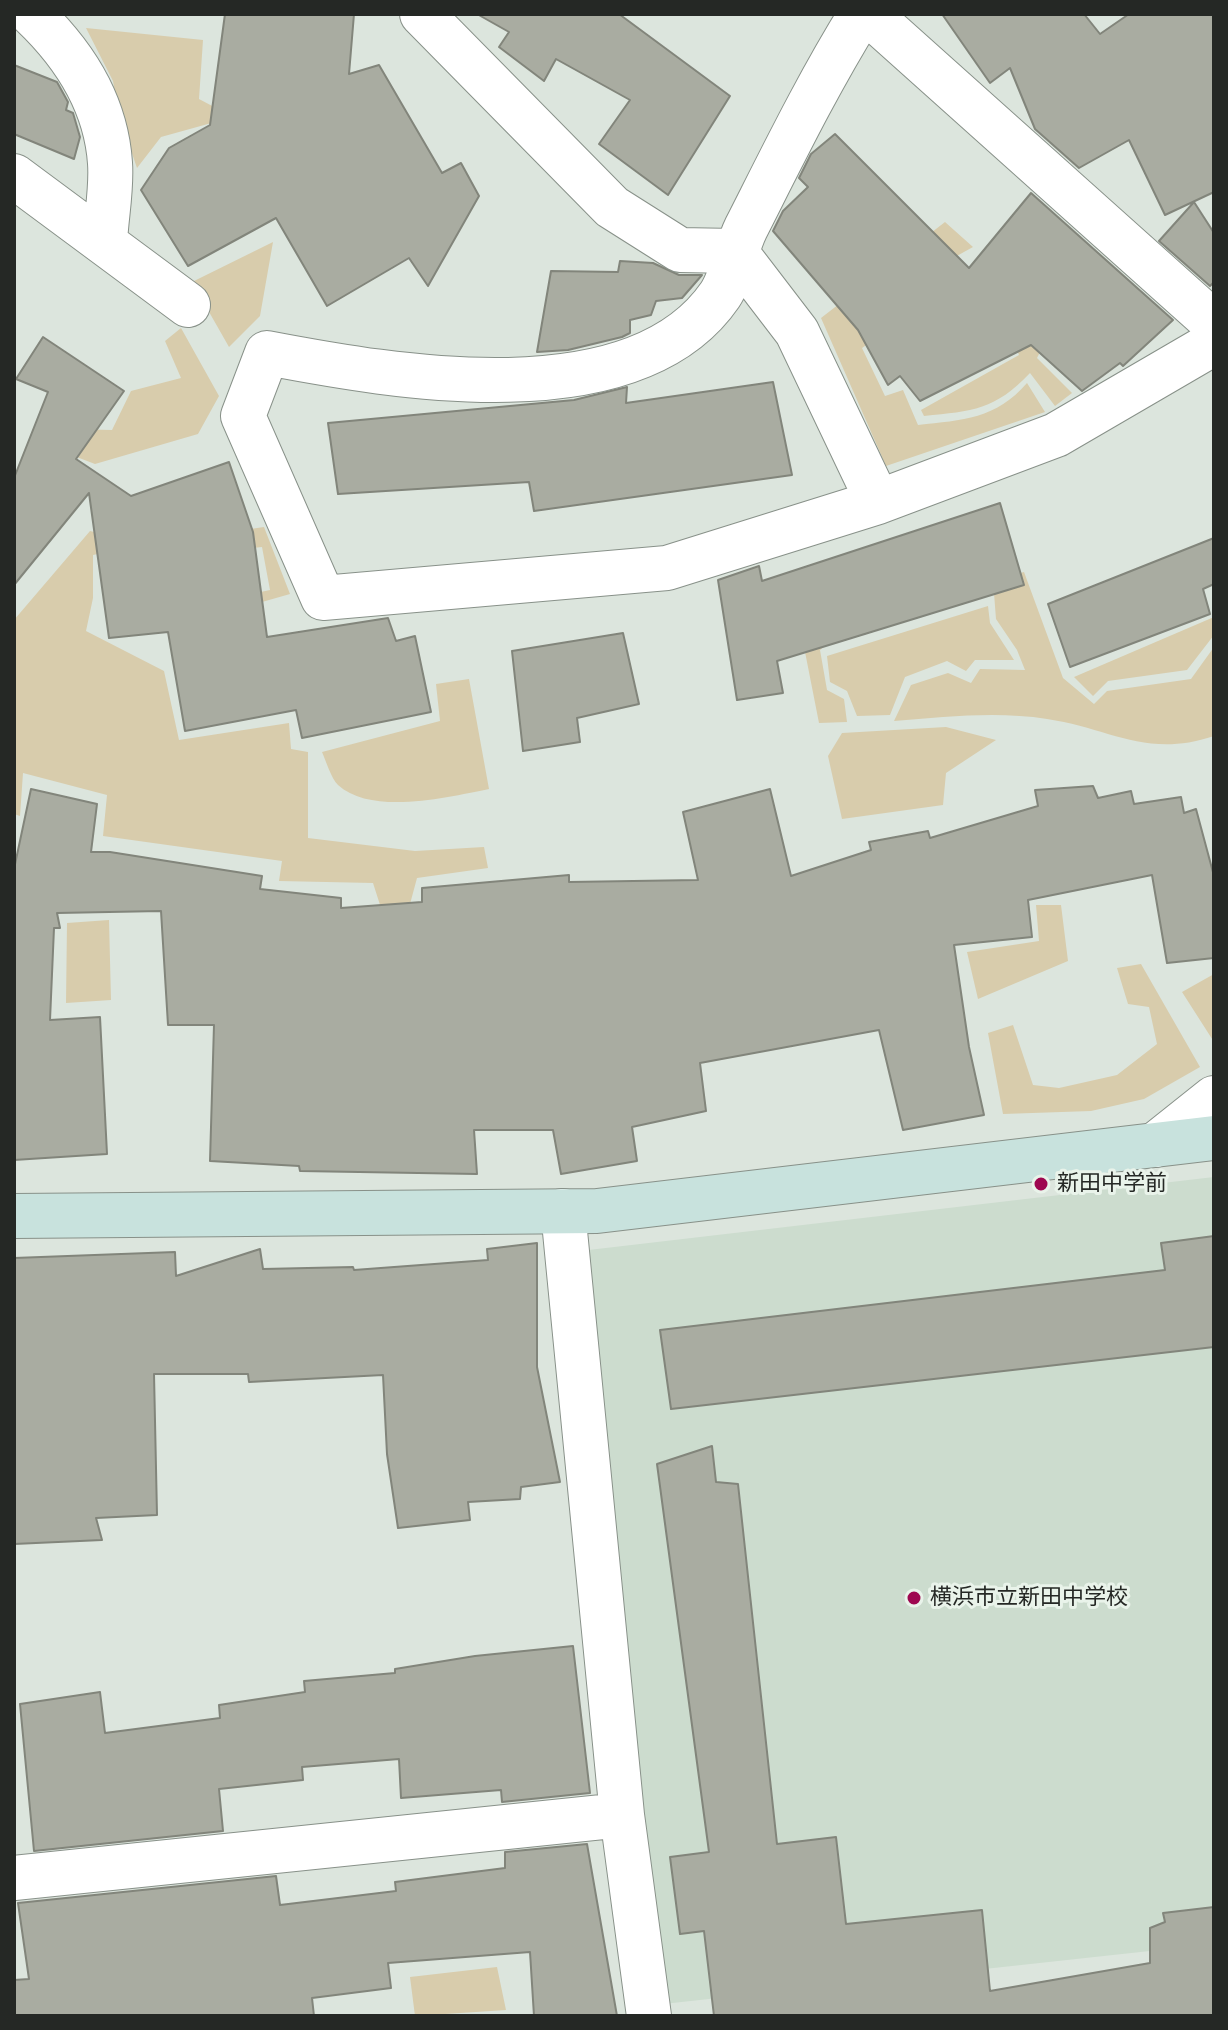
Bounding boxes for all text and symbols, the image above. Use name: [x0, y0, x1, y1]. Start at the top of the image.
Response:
place label: 新田中学前: [1057, 1171, 1167, 1197]
marker: 新田中学前: [1032, 1175, 1050, 1193]
place label: 横浜市立新田中学校: [930, 1585, 1128, 1611]
marker: 横浜市立新田中学校: [905, 1589, 923, 1607]

